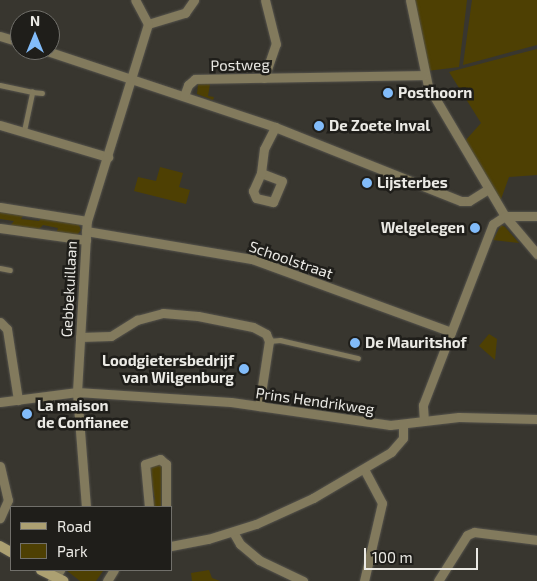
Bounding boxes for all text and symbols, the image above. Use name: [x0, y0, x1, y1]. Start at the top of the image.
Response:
north arrow: [10, 10, 60, 60]
text: N: [30, 12, 40, 29]
street label: Postweg: [210, 55, 270, 75]
place label: Posthoorn: [398, 84, 472, 102]
marker: Posthoorn: [382, 87, 394, 99]
place label: De Zoete Inval: [329, 117, 430, 135]
marker: De Zoete Inval: [313, 120, 325, 132]
place label: Lijsterbes: [377, 174, 448, 192]
marker: Lijsterbes: [361, 177, 373, 189]
place label: Welgelegen: [381, 219, 465, 237]
marker: Welgelegen: [469, 222, 481, 234]
street label: Schoolstraat: [247, 237, 335, 283]
street label: Gebbekuillaan: [57, 240, 81, 338]
place label: De Mauritshof: [365, 334, 467, 352]
marker: De Mauritshof: [349, 337, 361, 349]
place label: Loodgietersbedrijf van Wilgenburg: [102, 351, 234, 386]
marker: Loodgietersbedrijf van Wilgenburg: [238, 363, 250, 375]
street label: Prins Hendrikweg: [254, 384, 376, 418]
place label: La maison de Confianee: [37, 396, 129, 431]
marker: La maison de Confianee: [21, 408, 33, 420]
legend: [10, 506, 172, 571]
text: Road: [57, 517, 92, 535]
scale bar: [367, 538, 481, 570]
text: Park: [57, 542, 88, 560]
text: 100 m: [372, 548, 413, 566]

